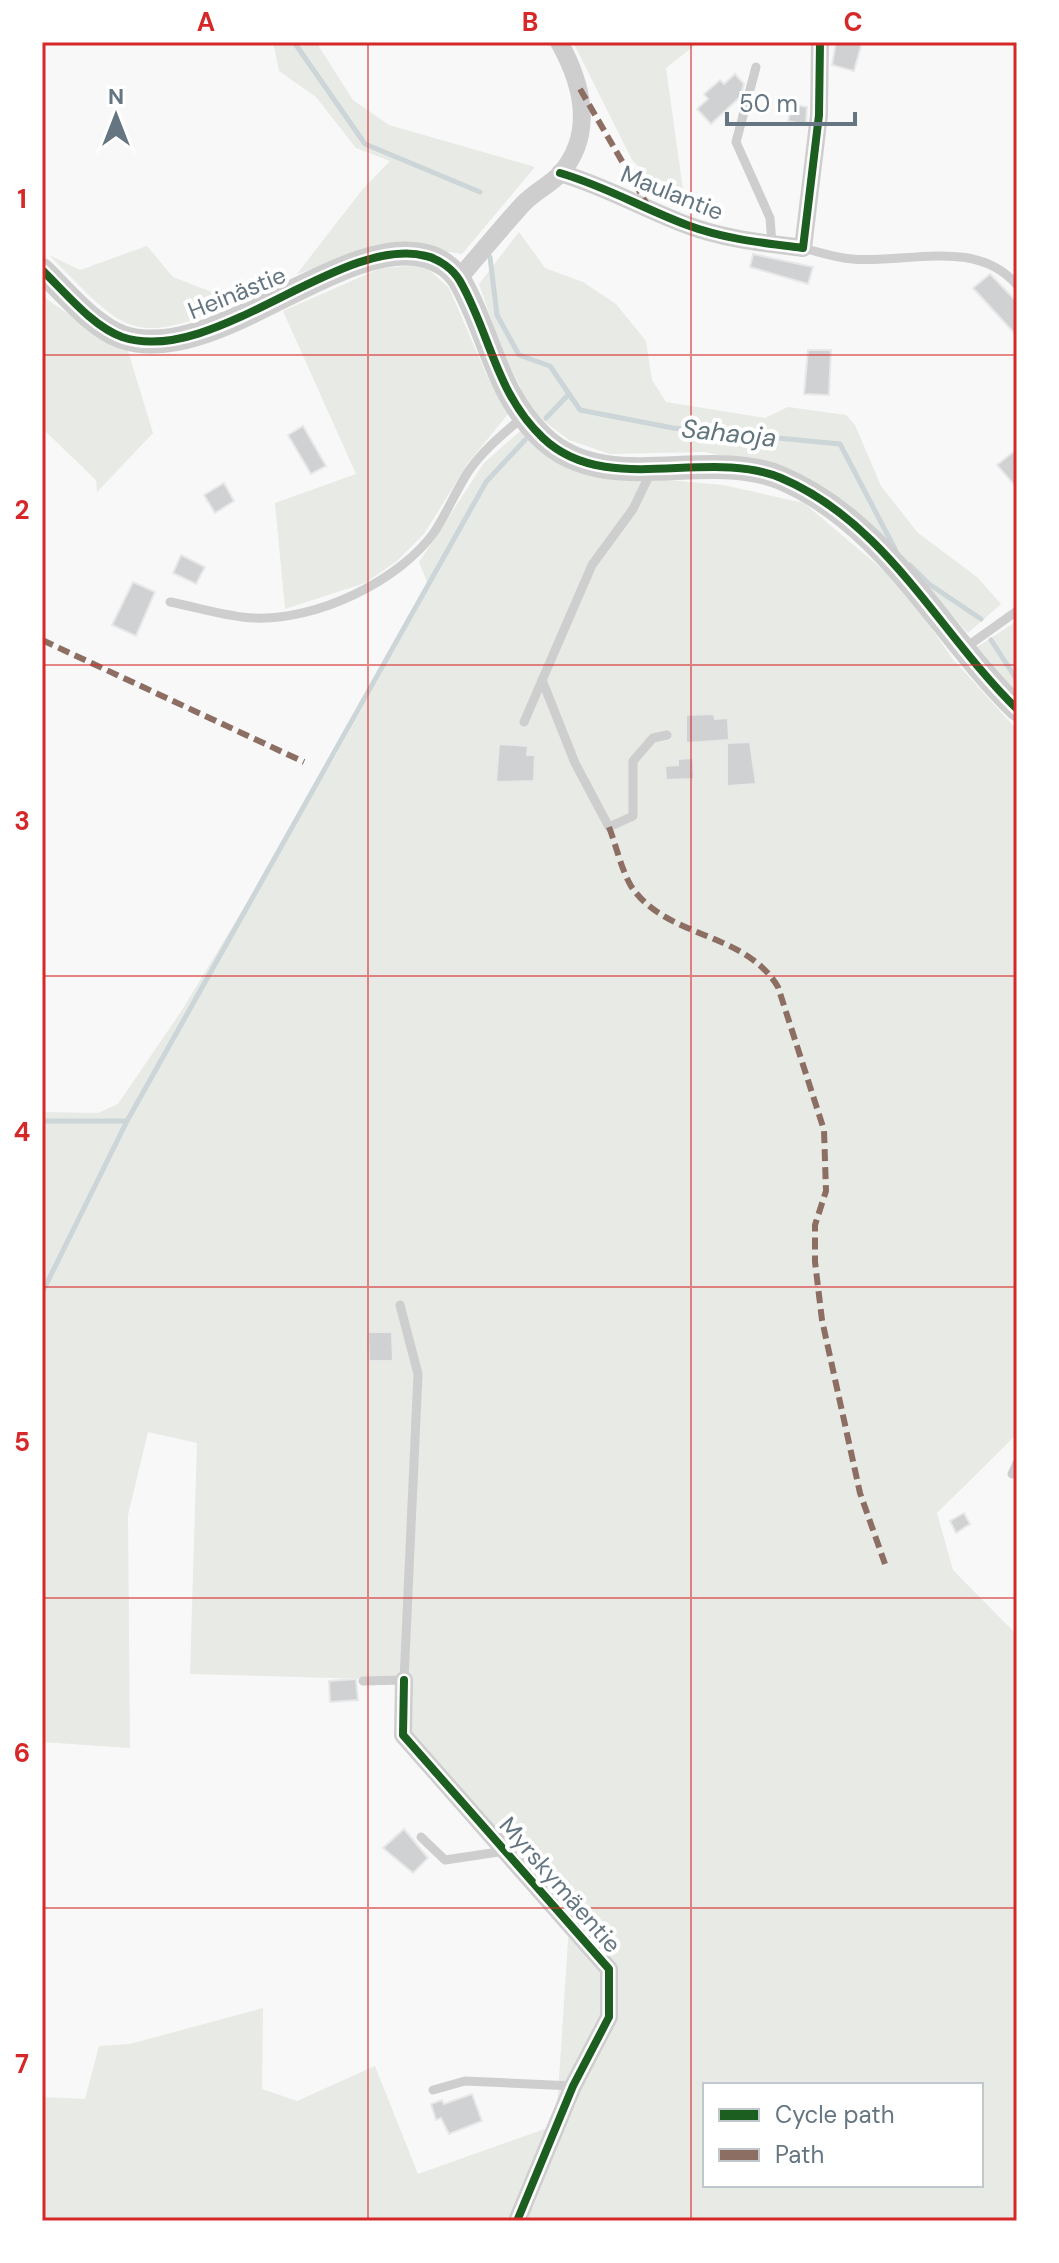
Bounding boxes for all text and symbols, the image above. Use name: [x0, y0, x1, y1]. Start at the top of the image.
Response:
text: A: [197, 5, 215, 39]
text: B: [522, 5, 538, 39]
text: C: [843, 5, 863, 39]
north arrow: [76, 76, 156, 156]
scale bar: [727, 76, 855, 126]
text: N: [108, 82, 124, 111]
text: 50 m: [739, 88, 798, 119]
street label: Maulantie: [616, 158, 728, 227]
text: 1: [17, 182, 27, 216]
street label: Heinästie: [183, 259, 290, 326]
water label: Sahaoja: [680, 411, 778, 455]
text: 2: [14, 493, 30, 527]
text: 3: [14, 804, 30, 838]
text: 4: [14, 1115, 30, 1149]
text: 5: [14, 1425, 30, 1459]
text: 6: [14, 1736, 30, 1770]
street label: Myrskymäentie: [493, 1810, 628, 1959]
text: 7: [15, 2047, 29, 2081]
legend: [703, 2083, 983, 2187]
text: Cycle path: [775, 2099, 894, 2130]
text: Path: [775, 2139, 824, 2170]

